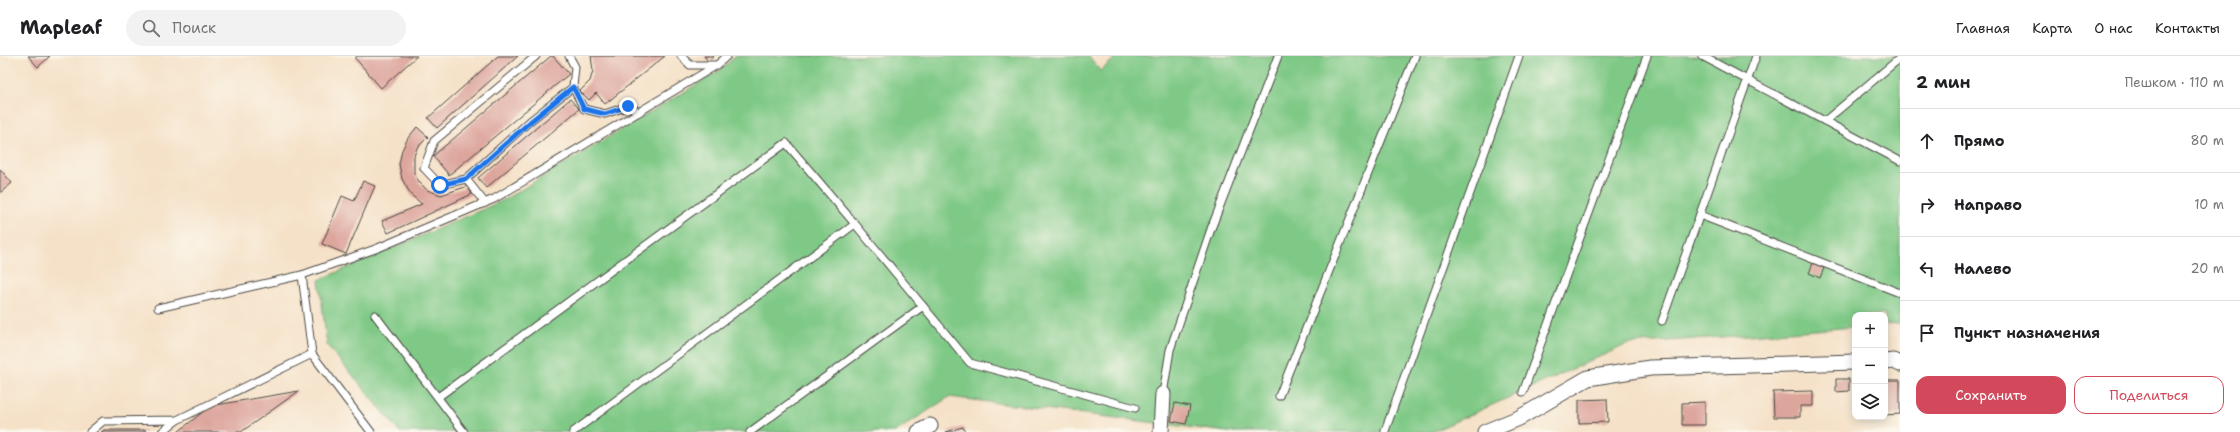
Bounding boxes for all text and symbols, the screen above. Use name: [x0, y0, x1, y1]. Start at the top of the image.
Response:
search box: [126, 10, 406, 46]
text: Mapleaf: [20, 15, 102, 40]
icon: search: [140, 17, 162, 39]
text: Поиск: [172, 18, 216, 38]
text: Главная: [1956, 19, 2010, 37]
text: Карта: [2032, 19, 2072, 37]
text: О нас: [2094, 19, 2133, 37]
text: Контакты: [2155, 19, 2220, 37]
text: 2 мин: [1916, 71, 1971, 93]
text: Пешком · 110 m: [2125, 74, 2224, 91]
route end: [619, 97, 637, 115]
icon: ahead: [1916, 130, 1938, 152]
text: Прямо: [1954, 131, 2004, 151]
text: 80 m: [2190, 132, 2224, 149]
route start: [431, 176, 449, 194]
icon: right: [1916, 194, 1938, 216]
text: Направо: [1954, 195, 2022, 215]
text: 10 m: [2194, 196, 2224, 213]
icon: left: [1916, 258, 1938, 280]
text: Налево: [1954, 259, 2012, 279]
text: 20 m: [2191, 260, 2224, 277]
map controls: [1852, 312, 1888, 420]
button: +: [1852, 312, 1888, 348]
icon: arrive: [1916, 322, 1938, 344]
text: Пункт назначения: [1954, 323, 2100, 343]
button: −: [1852, 348, 1888, 384]
button: Сохранить: [1916, 376, 2066, 414]
button: Поделиться: [2074, 376, 2224, 414]
button: layers: [1852, 384, 1888, 420]

